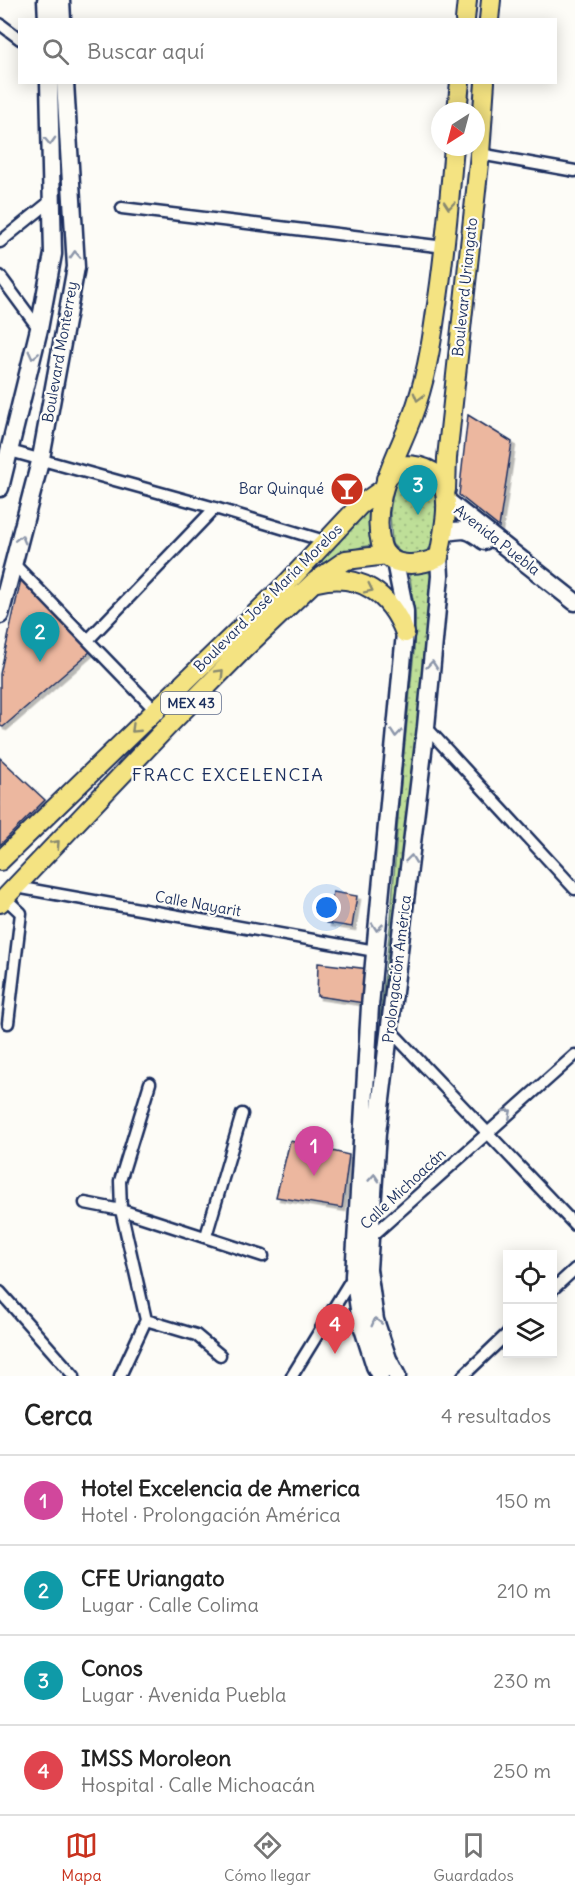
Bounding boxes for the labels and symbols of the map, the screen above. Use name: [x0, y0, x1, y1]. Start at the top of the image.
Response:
north arrow: [431, 102, 485, 156]
one-way arrow: [44, 136, 57, 145]
one-way arrow: [443, 201, 456, 210]
street label: Boulevard Uriangato: [448, 216, 481, 357]
one-way arrow: [69, 251, 82, 260]
street label: Boulevard Monterrey: [38, 280, 81, 424]
one-way arrow: [27, 350, 40, 360]
one-way arrow: [413, 391, 425, 402]
pin: 3: [398, 466, 438, 515]
bar icon: Bar Quinqué: [329, 471, 365, 507]
place label: Bar Quinqué: [239, 479, 324, 498]
street label: Avenida Puebla: [451, 500, 544, 579]
street label: Boulevard José María Morelos: [189, 519, 346, 676]
one-way arrow: [13, 534, 26, 544]
one-way arrow: [363, 581, 374, 593]
pin: 2: [20, 612, 60, 662]
one-way arrow: [425, 660, 438, 670]
one-way arrow: [213, 670, 224, 681]
road number: MEX 43: [161, 692, 221, 714]
one-way arrow: [132, 722, 142, 733]
one-way arrow: [390, 728, 403, 737]
district label: FRACC EXCELENCIA: [132, 763, 324, 786]
one-way arrow: [49, 841, 60, 852]
one-way arrow: [404, 854, 416, 863]
street label: Calle Nayarit: [154, 887, 243, 920]
your location: [312, 893, 341, 922]
street label: Prolongación América: [378, 893, 415, 1044]
one-way arrow: [372, 922, 384, 931]
one-way arrow: [502, 1110, 513, 1121]
pin: 1: [294, 1126, 334, 1176]
street label: Calle Michoacán: [356, 1144, 450, 1233]
one-way arrow: [368, 1173, 381, 1182]
pin: 4: [316, 1304, 354, 1354]
one-way arrow: [371, 1317, 383, 1328]

